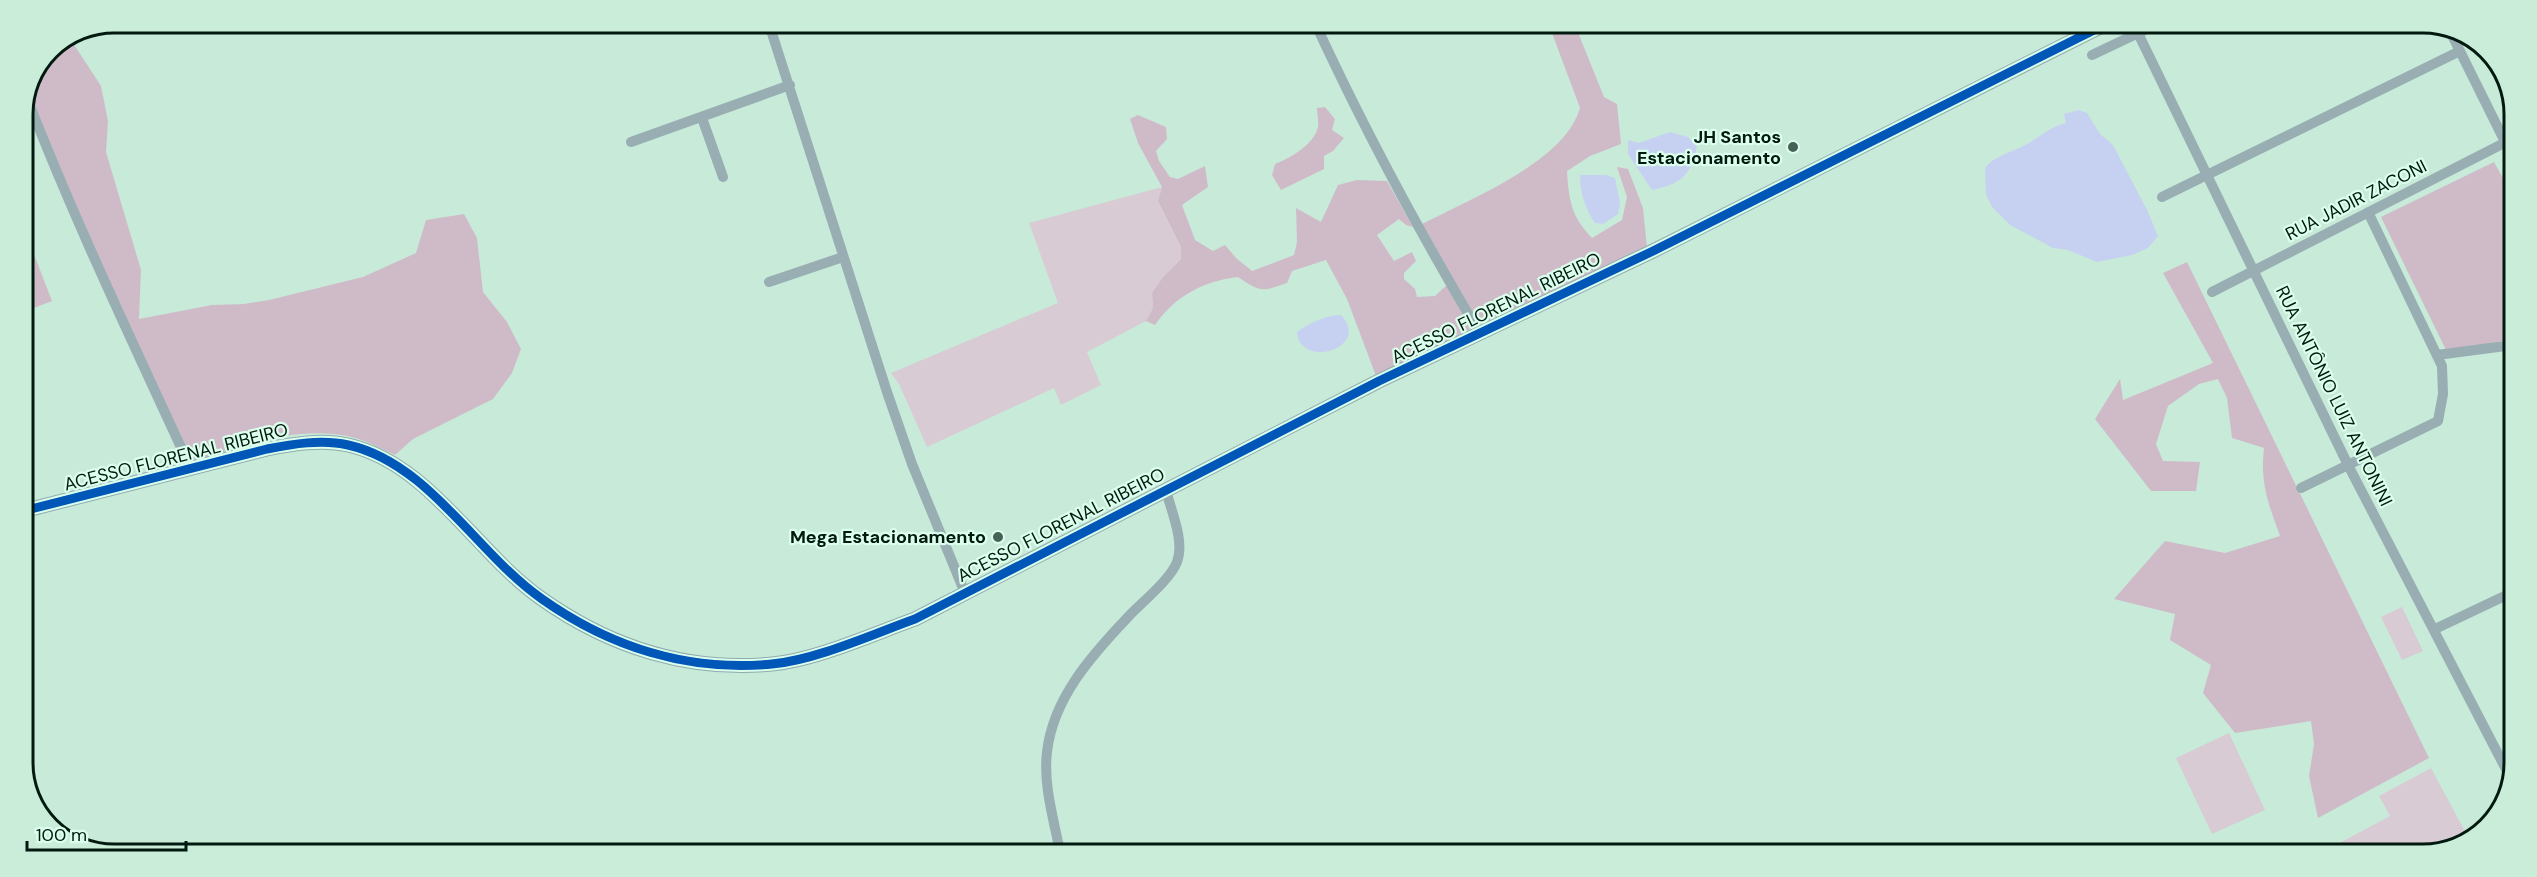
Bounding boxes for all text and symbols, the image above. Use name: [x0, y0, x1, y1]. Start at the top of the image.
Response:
place label: JH Santos Estacionamento: [1637, 125, 1781, 170]
marker: JH Santos Estacionamento: [1786, 140, 1800, 154]
street label: RUA JADIR ZACONI: [2281, 154, 2431, 246]
street label: ACESSO FLORENAL RIBEIRO: [1387, 247, 1605, 369]
street label: RUA ANTÔNIO LUIZ ANTONINI: [2270, 282, 2398, 510]
street label: ACESSO FLORENAL RIBEIRO: [61, 418, 291, 496]
street label: ACESSO FLORENAL RIBEIRO: [953, 462, 1169, 588]
place label: Mega Estacionamento: [790, 525, 986, 549]
marker: Mega Estacionamento: [991, 530, 1005, 544]
scale bar: [27, 814, 186, 852]
text: 100 m: [36, 823, 87, 847]

